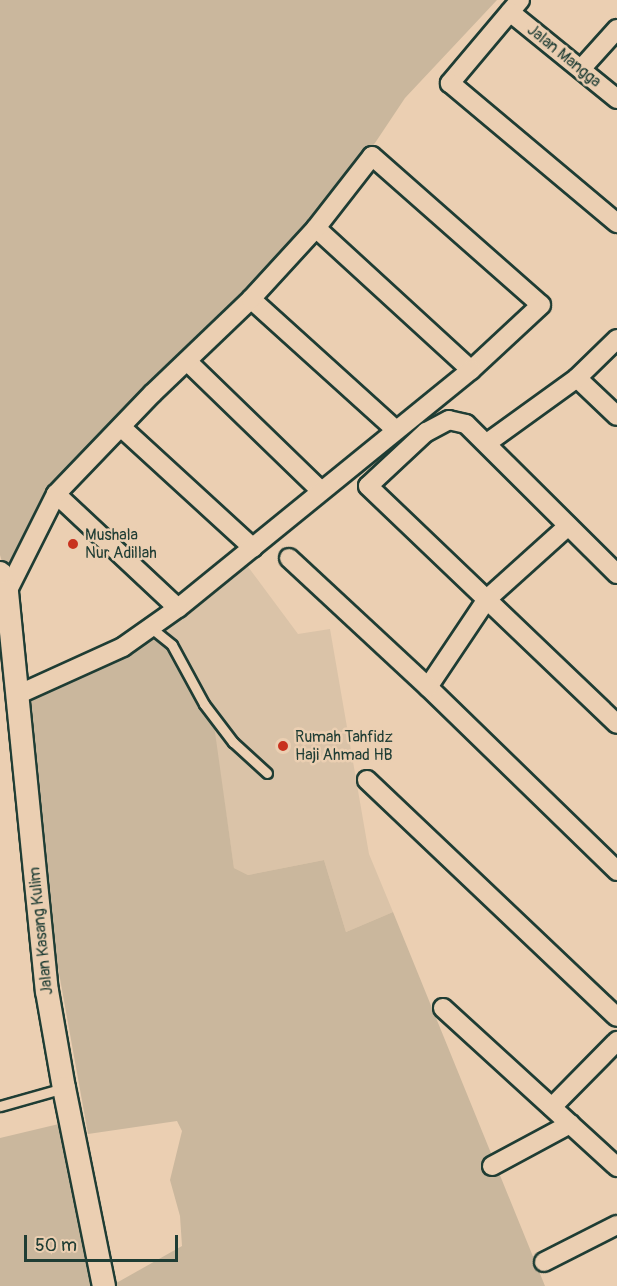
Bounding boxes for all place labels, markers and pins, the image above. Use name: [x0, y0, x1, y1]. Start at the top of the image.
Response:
place label: Mushala Nur Adillah: [85, 525, 157, 563]
marker: Mushala Nur Adillah: [66, 537, 80, 551]
place label: Rumah Tahfidz Haji Ahmad HB: [295, 727, 393, 765]
marker: Rumah Tahfidz Haji Ahmad HB: [276, 739, 290, 753]

